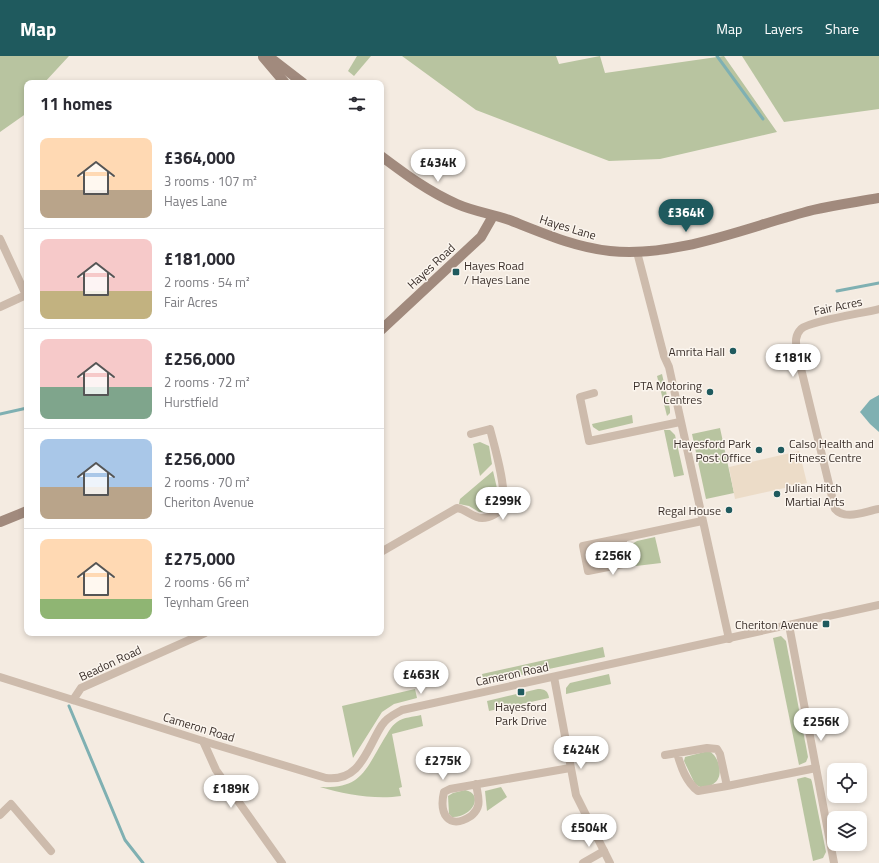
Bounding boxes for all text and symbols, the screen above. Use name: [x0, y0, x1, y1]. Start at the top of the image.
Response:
text: Map: [20, 14, 56, 43]
text: Map: [716, 18, 742, 39]
text: Layers: [764, 18, 803, 39]
text: Share: [825, 18, 859, 39]
text: 11 homes: [40, 91, 112, 117]
icon: filters: [346, 93, 368, 115]
text: £364,000: [164, 145, 235, 171]
pin: £434K: [410, 149, 466, 183]
text: £434K: [420, 152, 456, 172]
icon: home: [72, 154, 120, 202]
text: 3 rooms · 107 m²: [164, 171, 257, 191]
text: Hayes Lane: [164, 191, 227, 211]
pin: £364K: [658, 199, 714, 233]
text: £364K: [668, 202, 704, 222]
street label: Hayes Lane: [537, 209, 599, 245]
street label: Hayes Road: [403, 239, 459, 293]
text: £181,000: [164, 246, 235, 272]
icon: home: [72, 255, 120, 303]
place label: Hayes Road / Hayes Lane: [464, 256, 530, 289]
marker: Hayes Road / Hayes Lane: [451, 267, 461, 277]
text: 2 rooms · 54 m²: [164, 272, 250, 292]
street label: Fair Acres: [812, 291, 865, 320]
text: Fair Acres: [164, 292, 217, 312]
place label: Amrita Hall: [669, 342, 725, 361]
pin: £181K: [765, 344, 821, 378]
text: £256,000: [164, 346, 235, 372]
marker: Amrita Hall: [728, 346, 738, 356]
text: £181K: [775, 347, 811, 367]
icon: home: [72, 355, 120, 403]
text: 2 rooms · 72 m²: [164, 372, 250, 392]
place label: PTA Motoring Centres: [633, 376, 702, 409]
marker: PTA Motoring Centres: [705, 387, 715, 397]
text: Hurstfield: [164, 392, 218, 412]
place label: Hayesford Park Post Office: [673, 434, 751, 467]
place label: Calso Health and Fitness Centre: [789, 434, 874, 467]
marker: Hayesford Park Post Office: [754, 445, 764, 455]
marker: Calso Health and Fitness Centre: [776, 445, 786, 455]
text: £256,000: [164, 446, 235, 472]
icon: home: [72, 455, 120, 503]
text: 2 rooms · 70 m²: [164, 472, 250, 492]
place label: Julian Hitch Martial Arts: [785, 478, 845, 511]
pin: £299K: [475, 487, 531, 521]
marker: Julian Hitch Martial Arts: [772, 489, 782, 499]
text: £299K: [485, 490, 521, 510]
text: Cheriton Avenue: [164, 492, 254, 512]
place label: Regal House: [658, 501, 721, 520]
marker: Regal House: [724, 505, 734, 515]
pin: £256K: [585, 542, 641, 576]
text: £256K: [595, 545, 631, 565]
text: £275,000: [164, 546, 235, 572]
icon: home: [72, 555, 120, 603]
text: 2 rooms · 66 m²: [164, 572, 250, 592]
text: Teynham Green: [164, 592, 249, 612]
place label: Cheriton Avenue: [735, 615, 818, 634]
marker: Cheriton Avenue: [821, 619, 831, 629]
street label: Beadon Road: [76, 640, 144, 686]
street label: Cameron Road: [474, 657, 550, 691]
pin: £463K: [393, 661, 449, 695]
text: £463K: [403, 664, 439, 684]
marker: Hayesford Park Drive: [516, 687, 526, 697]
place label: Hayesford Park Drive: [495, 697, 547, 730]
street label: Cameron Road: [161, 707, 237, 747]
pin: £256K: [793, 708, 849, 742]
text: £256K: [803, 711, 839, 731]
pin: £424K: [553, 736, 609, 770]
text: £424K: [563, 739, 599, 759]
pin: £275K: [415, 747, 471, 781]
text: £275K: [425, 750, 461, 770]
map controls: [827, 763, 867, 851]
button: locate: [827, 763, 867, 803]
pin: £189K: [203, 775, 259, 809]
text: £189K: [213, 778, 249, 798]
button: layers: [827, 811, 867, 851]
pin: £504K: [561, 814, 617, 848]
text: £504K: [571, 817, 607, 837]

